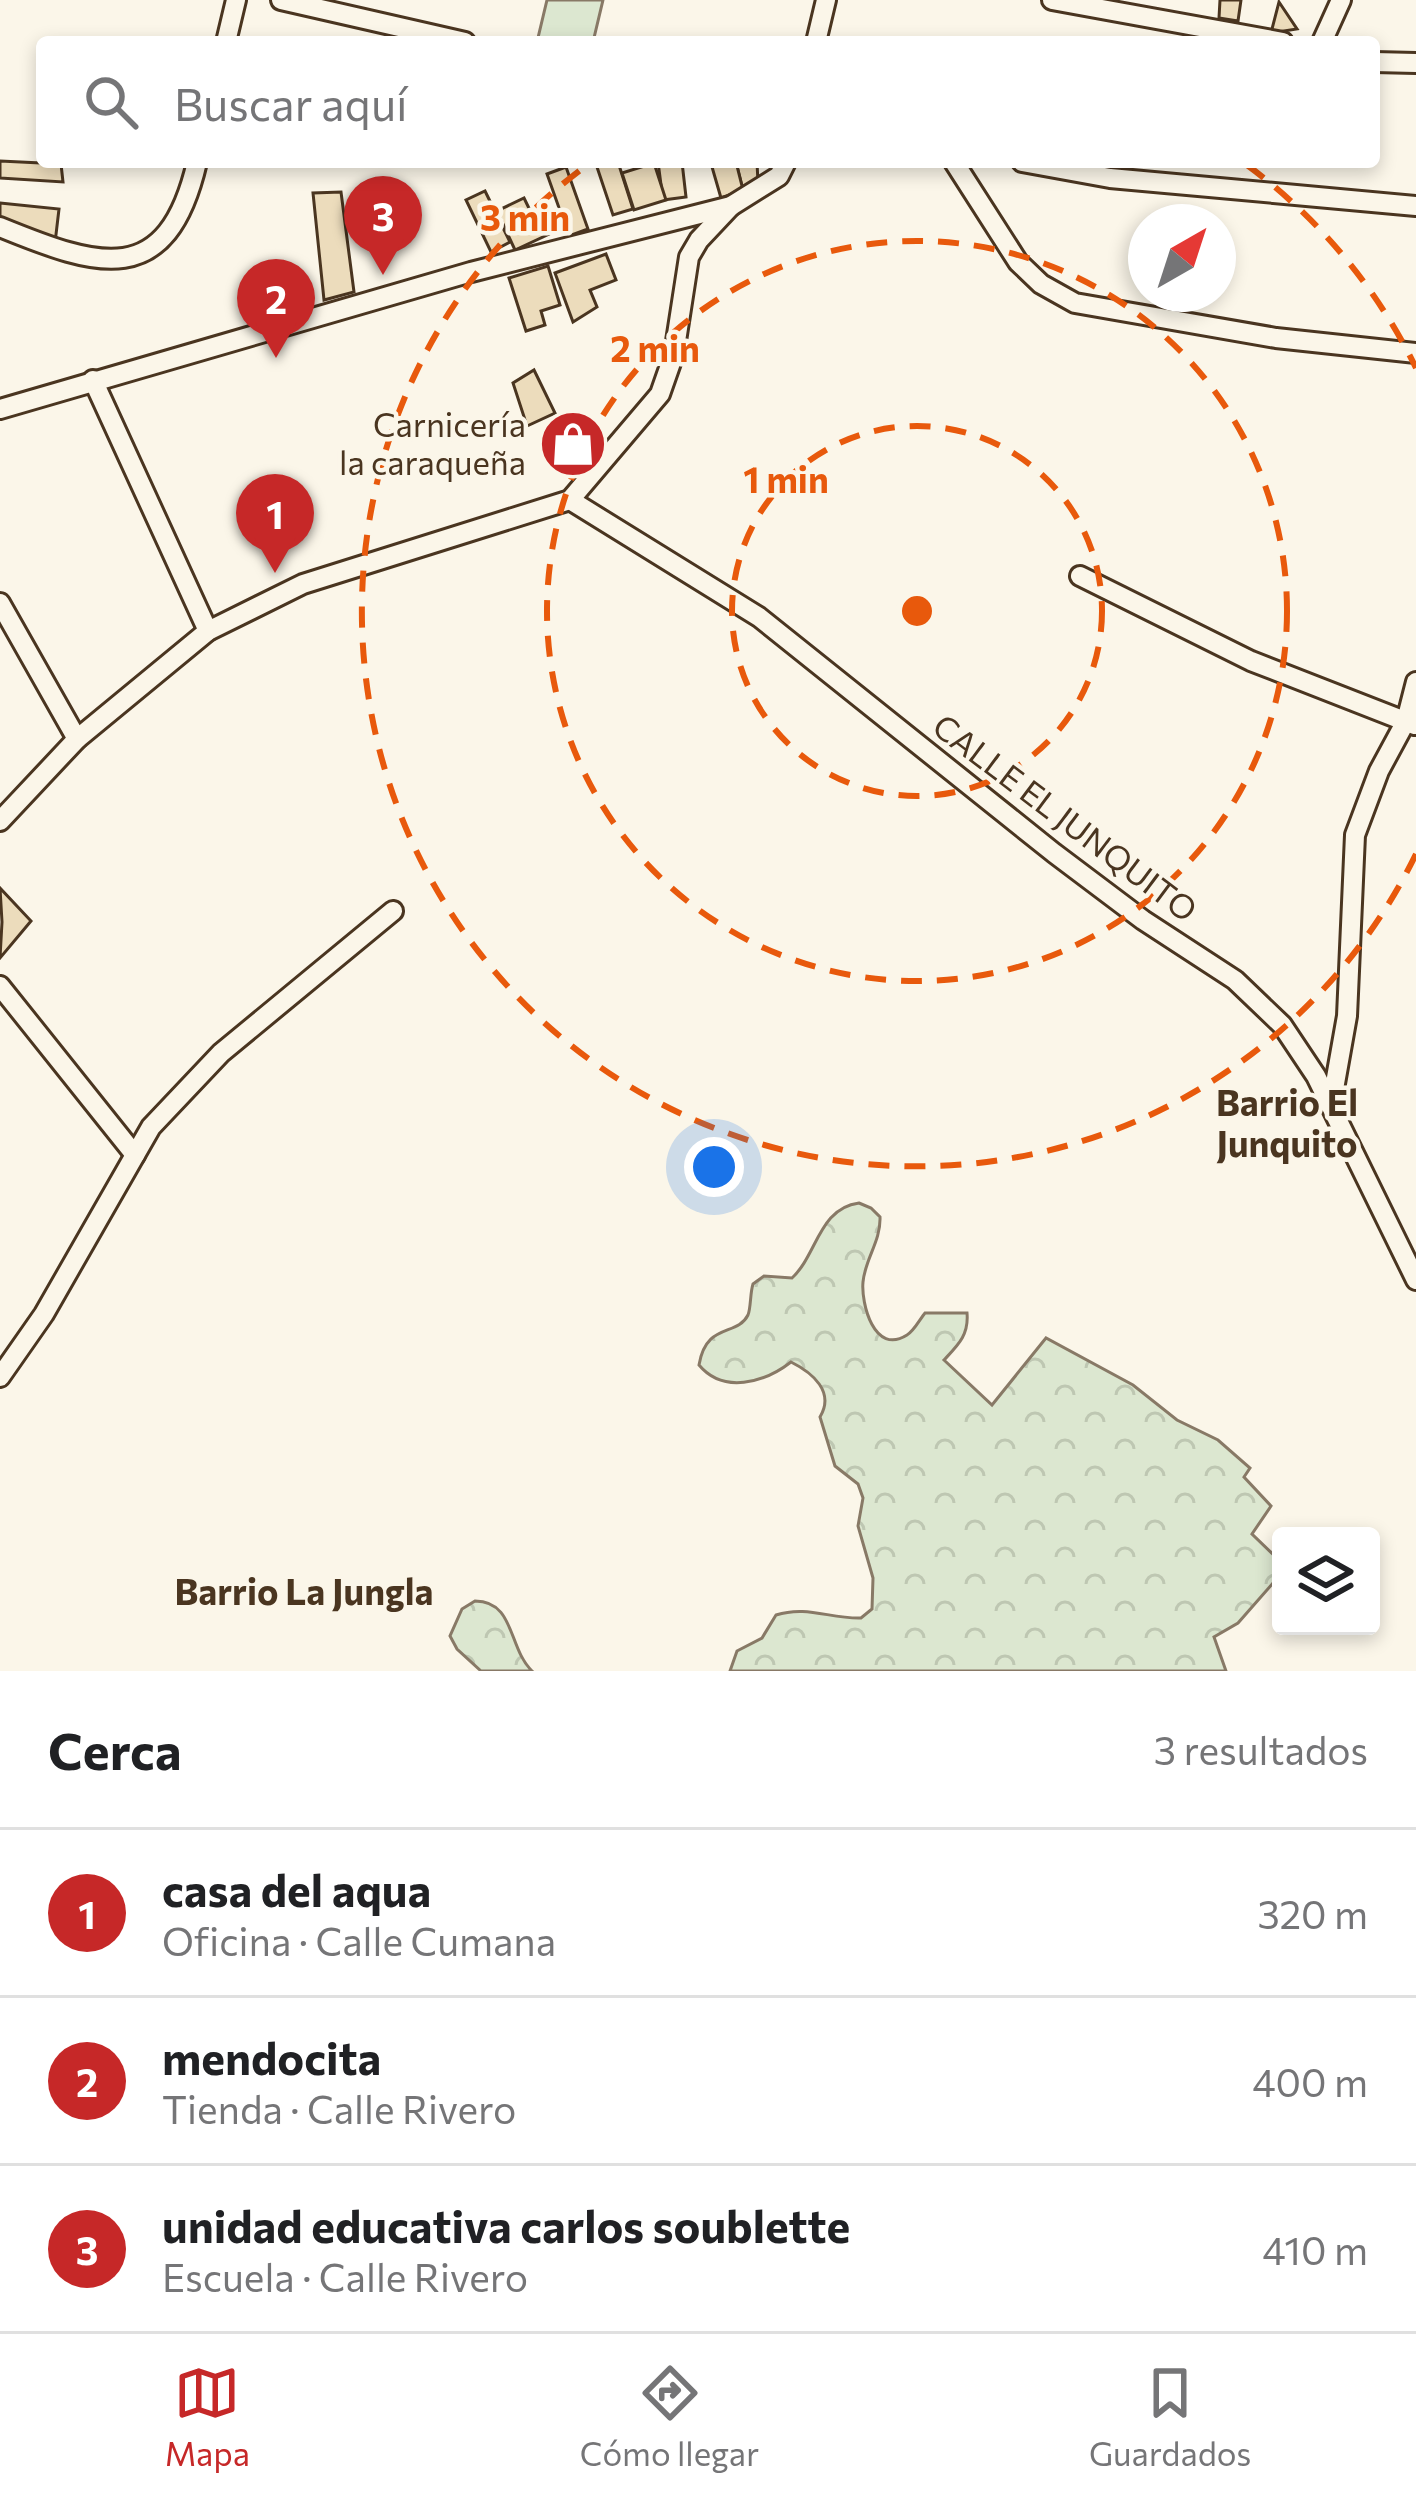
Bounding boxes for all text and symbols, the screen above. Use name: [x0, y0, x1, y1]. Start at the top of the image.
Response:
search box: [36, 36, 1380, 168]
icon: search: [78, 69, 144, 135]
text: Buscar aquí: [174, 75, 408, 130]
pin: 3: [344, 176, 422, 275]
text: 3 min: [480, 194, 570, 238]
north arrow: [1128, 204, 1236, 312]
pin: 2: [237, 259, 315, 358]
text: 2 min: [610, 325, 700, 369]
place label: Carnicería la caraqueña: [339, 403, 526, 482]
shop icon: Carnicería la caraqueña: [538, 409, 608, 479]
text: 1 min: [743, 456, 829, 500]
pin: 1: [236, 474, 314, 573]
centre of rings: [896, 590, 938, 632]
street label: CALLE EL JUNQUITO: [926, 704, 1206, 929]
district label: Barrio El Junquito: [1216, 1079, 1358, 1164]
your location: [684, 1137, 744, 1197]
map controls: [1272, 1527, 1380, 1635]
button: layers: [1272, 1527, 1380, 1635]
district label: Barrio La Jungla: [174, 1568, 434, 1612]
text: Cerca: [48, 1718, 182, 1781]
text: 3 resultados: [1154, 1725, 1368, 1773]
text: casa del aqua: [162, 1861, 431, 1916]
text: 1: [78, 1889, 96, 1937]
text: 320 m: [1257, 1889, 1368, 1937]
text: Oficina · Calle Cumana: [162, 1916, 556, 1964]
text: mendocita: [162, 2029, 381, 2084]
text: 2: [76, 2057, 98, 2105]
text: 400 m: [1252, 2057, 1368, 2105]
text: Tienda · Calle Rivero: [162, 2084, 516, 2132]
text: unidad educativa carlos soublette: [162, 2197, 850, 2252]
text: 3: [76, 2225, 98, 2273]
text: 410 m: [1262, 2225, 1368, 2273]
text: Escuela · Calle Rivero: [162, 2252, 528, 2300]
tab: Mapa: [165, 2360, 250, 2473]
tab: Cómo llegar: [580, 2360, 759, 2473]
tab: Guardados: [1089, 2360, 1251, 2473]

